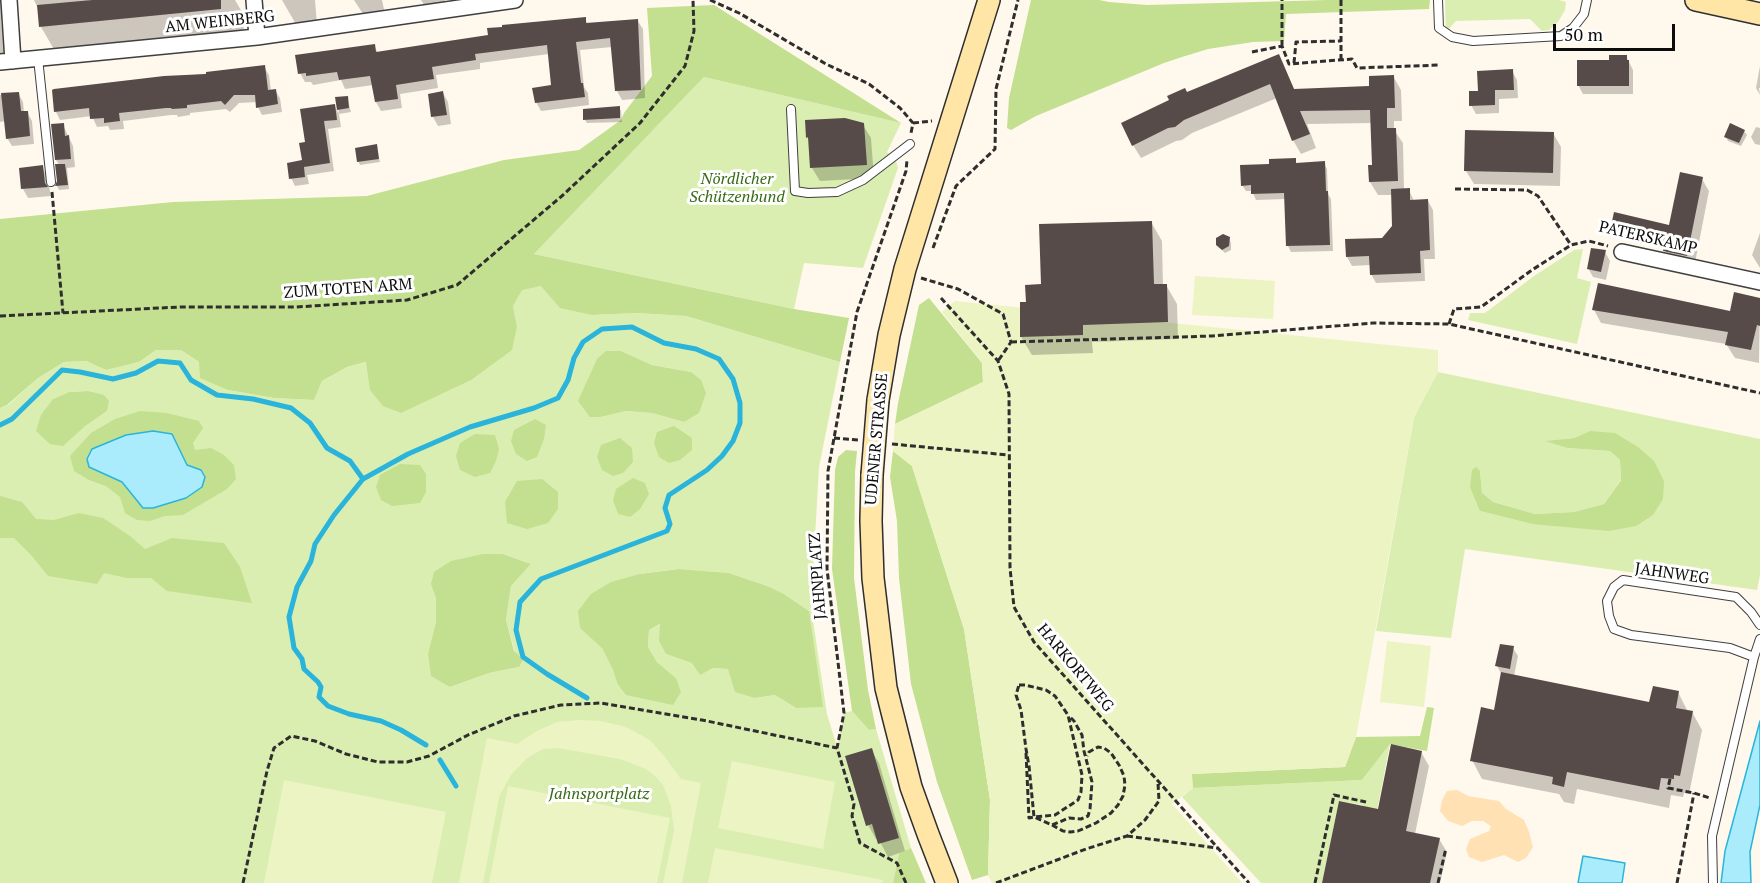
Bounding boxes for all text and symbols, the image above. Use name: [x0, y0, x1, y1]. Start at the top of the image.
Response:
street label: AM WEINBERG: [164, 7, 276, 37]
scale bar: [1556, 12, 1678, 50]
text: 50 m: [1564, 22, 1603, 46]
park label: Nördlicher Schützenbund: [689, 169, 785, 207]
street label: PATERSKAMP: [1597, 217, 1699, 259]
street label: ZUM TOTEN ARM: [283, 275, 413, 303]
street label: UDENER STRASSE: [862, 372, 892, 506]
street label: JAHNPLATZ: [805, 532, 831, 620]
street label: JAHNWEG: [1634, 559, 1710, 589]
street label: HARKORTWEG: [1033, 620, 1117, 716]
park label: Jahnsportplatz: [549, 784, 649, 804]

